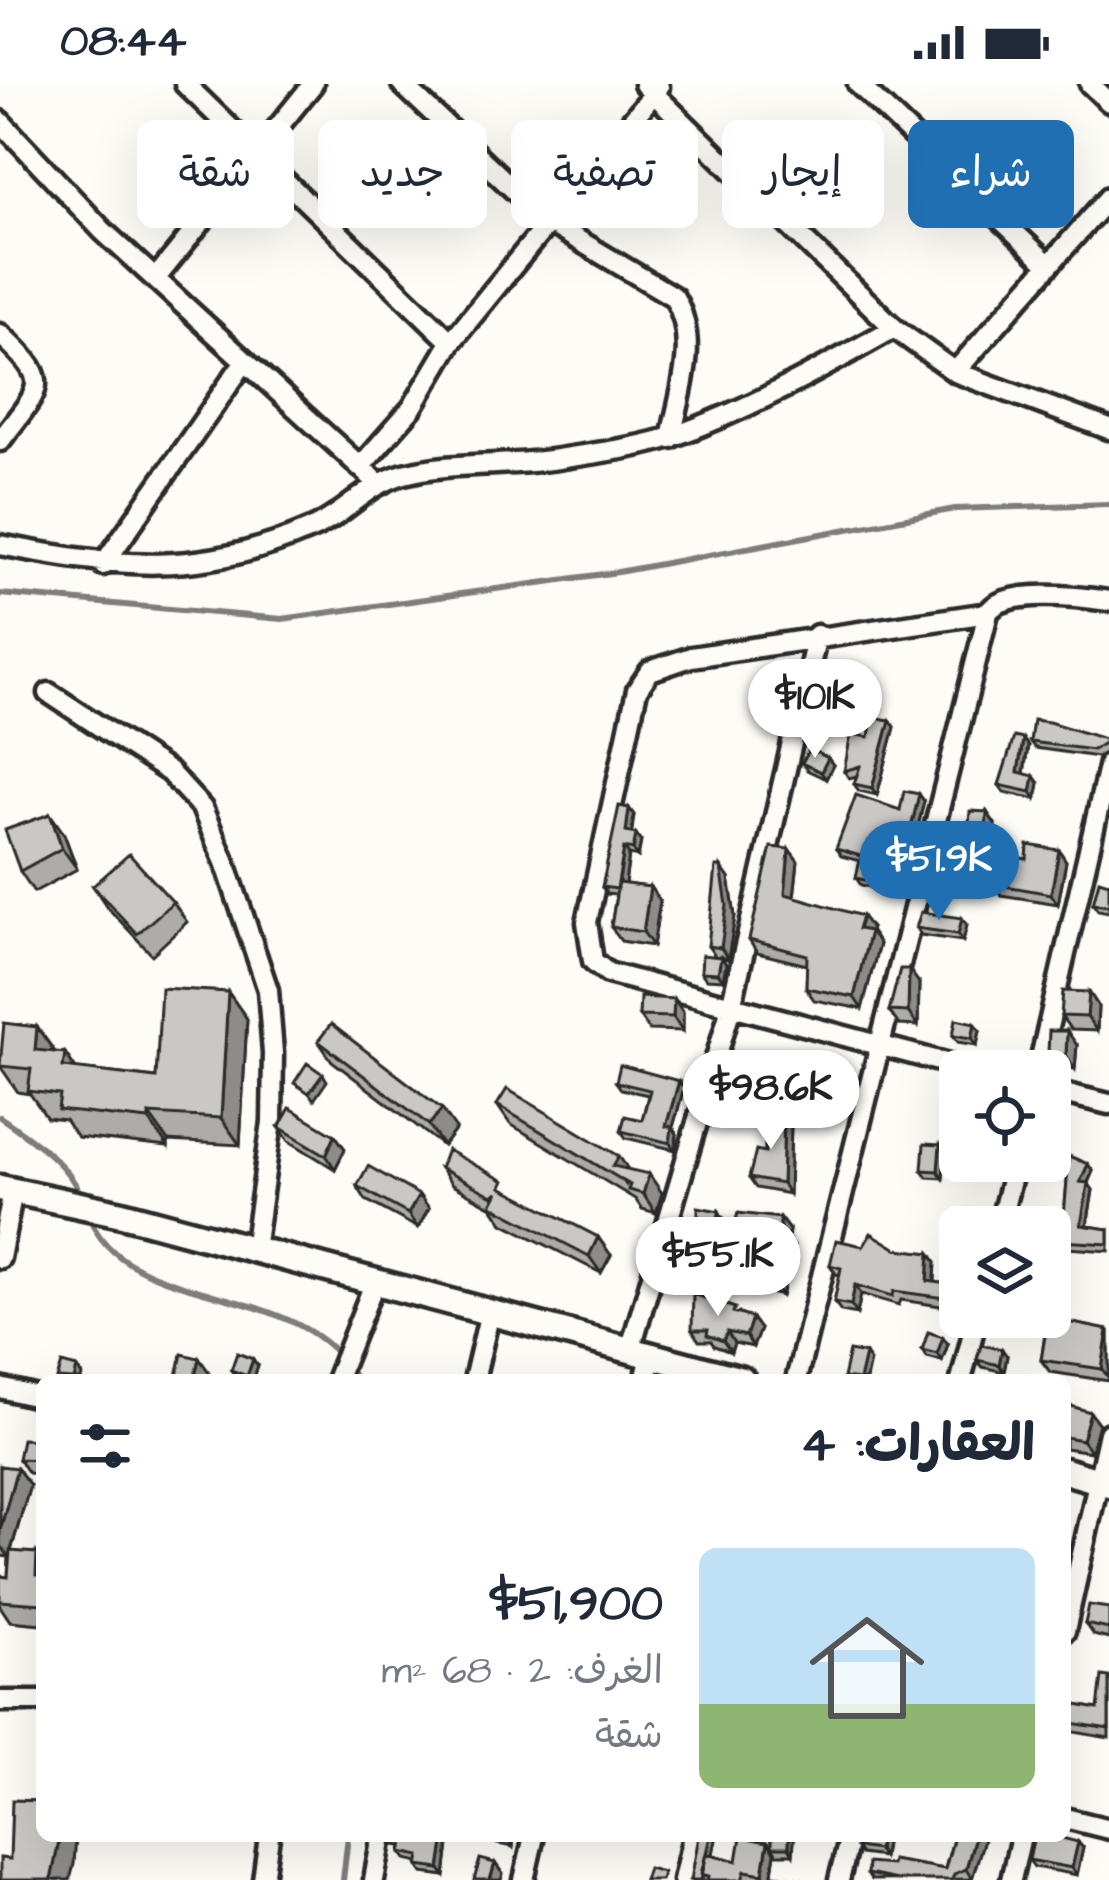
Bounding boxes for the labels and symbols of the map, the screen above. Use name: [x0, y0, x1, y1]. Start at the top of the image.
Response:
pin: $101K: [731, 659, 899, 761]
pin: $51.9K: [841, 821, 1037, 923]
pin: $98.6K: [673, 1050, 869, 1152]
pin: $55.1K: [620, 1217, 816, 1319]

